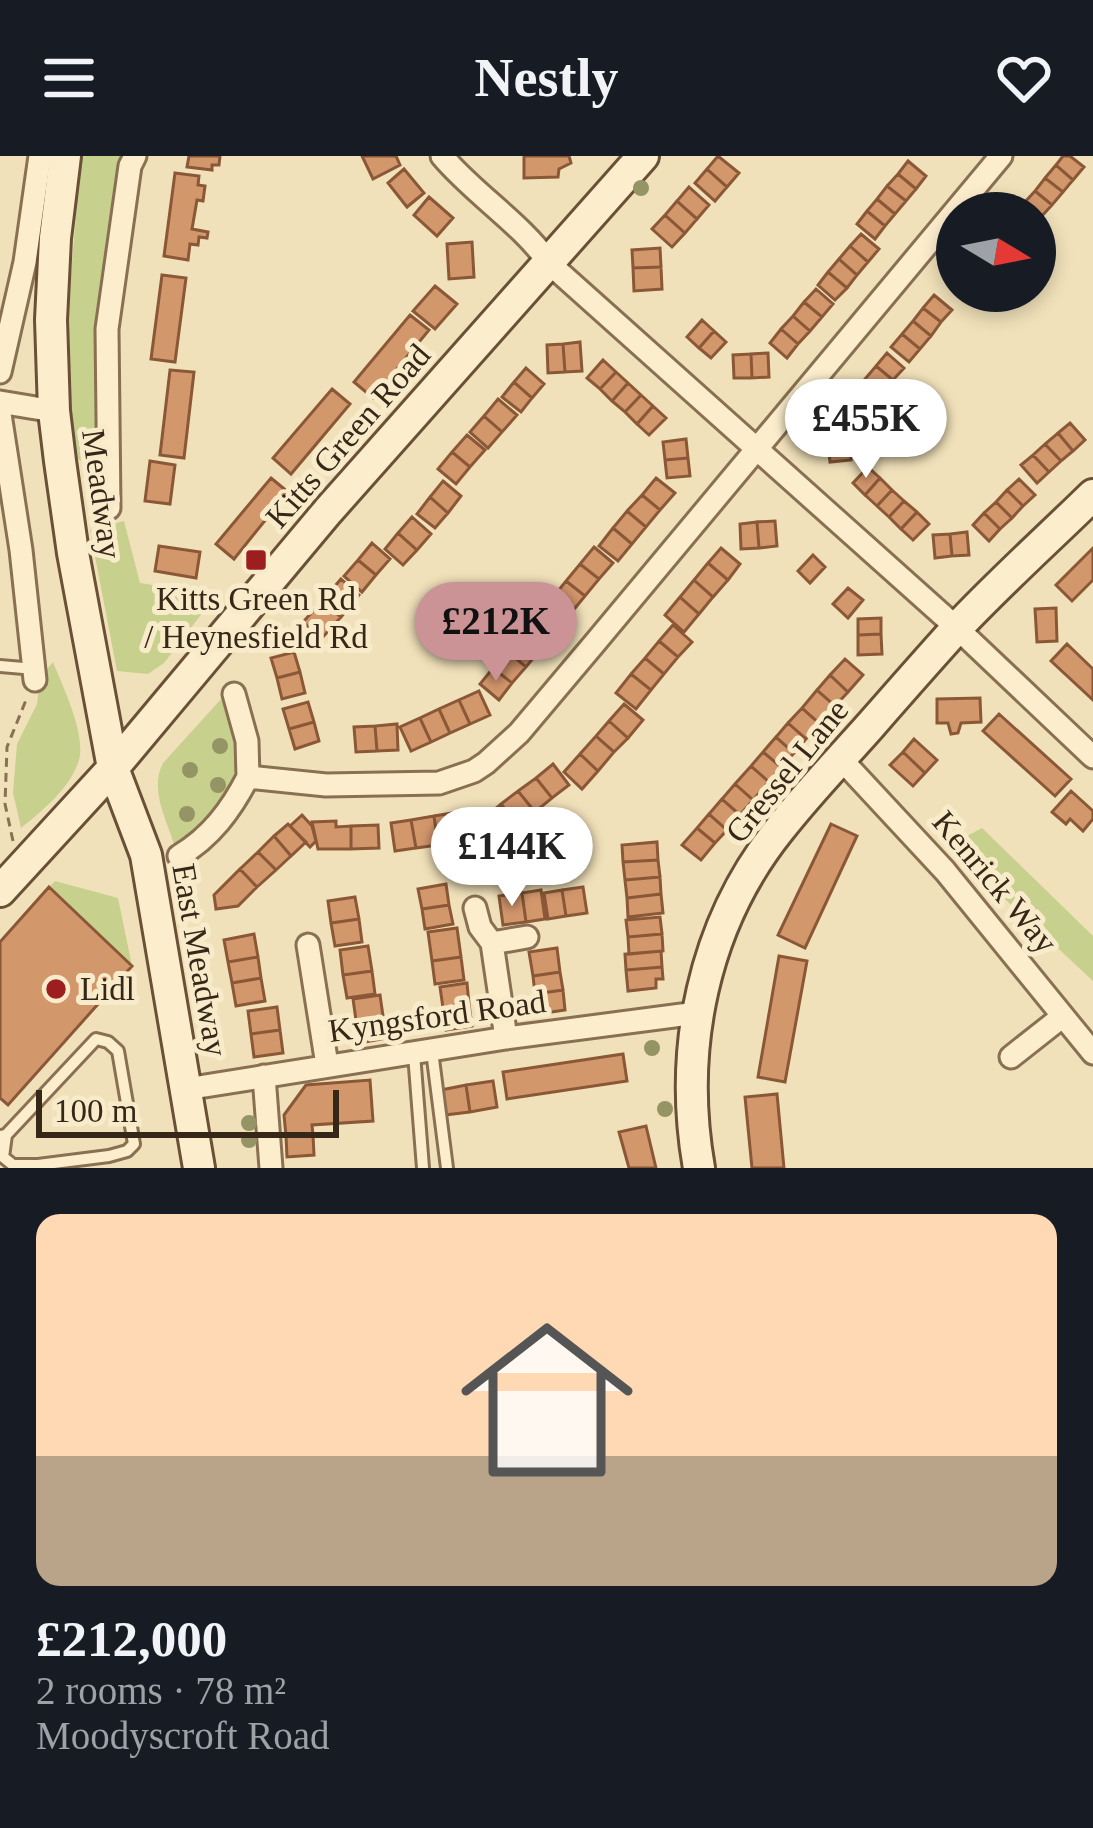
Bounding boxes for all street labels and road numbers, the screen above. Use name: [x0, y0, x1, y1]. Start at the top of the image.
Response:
street label: Kitts Green Road: [259, 337, 438, 535]
street label: Meadway: [75, 427, 129, 561]
street label: Gressel Lane: [719, 692, 855, 850]
street label: Kenrick Way: [925, 804, 1065, 960]
street label: East Meadway: [165, 861, 235, 1060]
street label: Kyngsford Road: [326, 983, 548, 1049]

